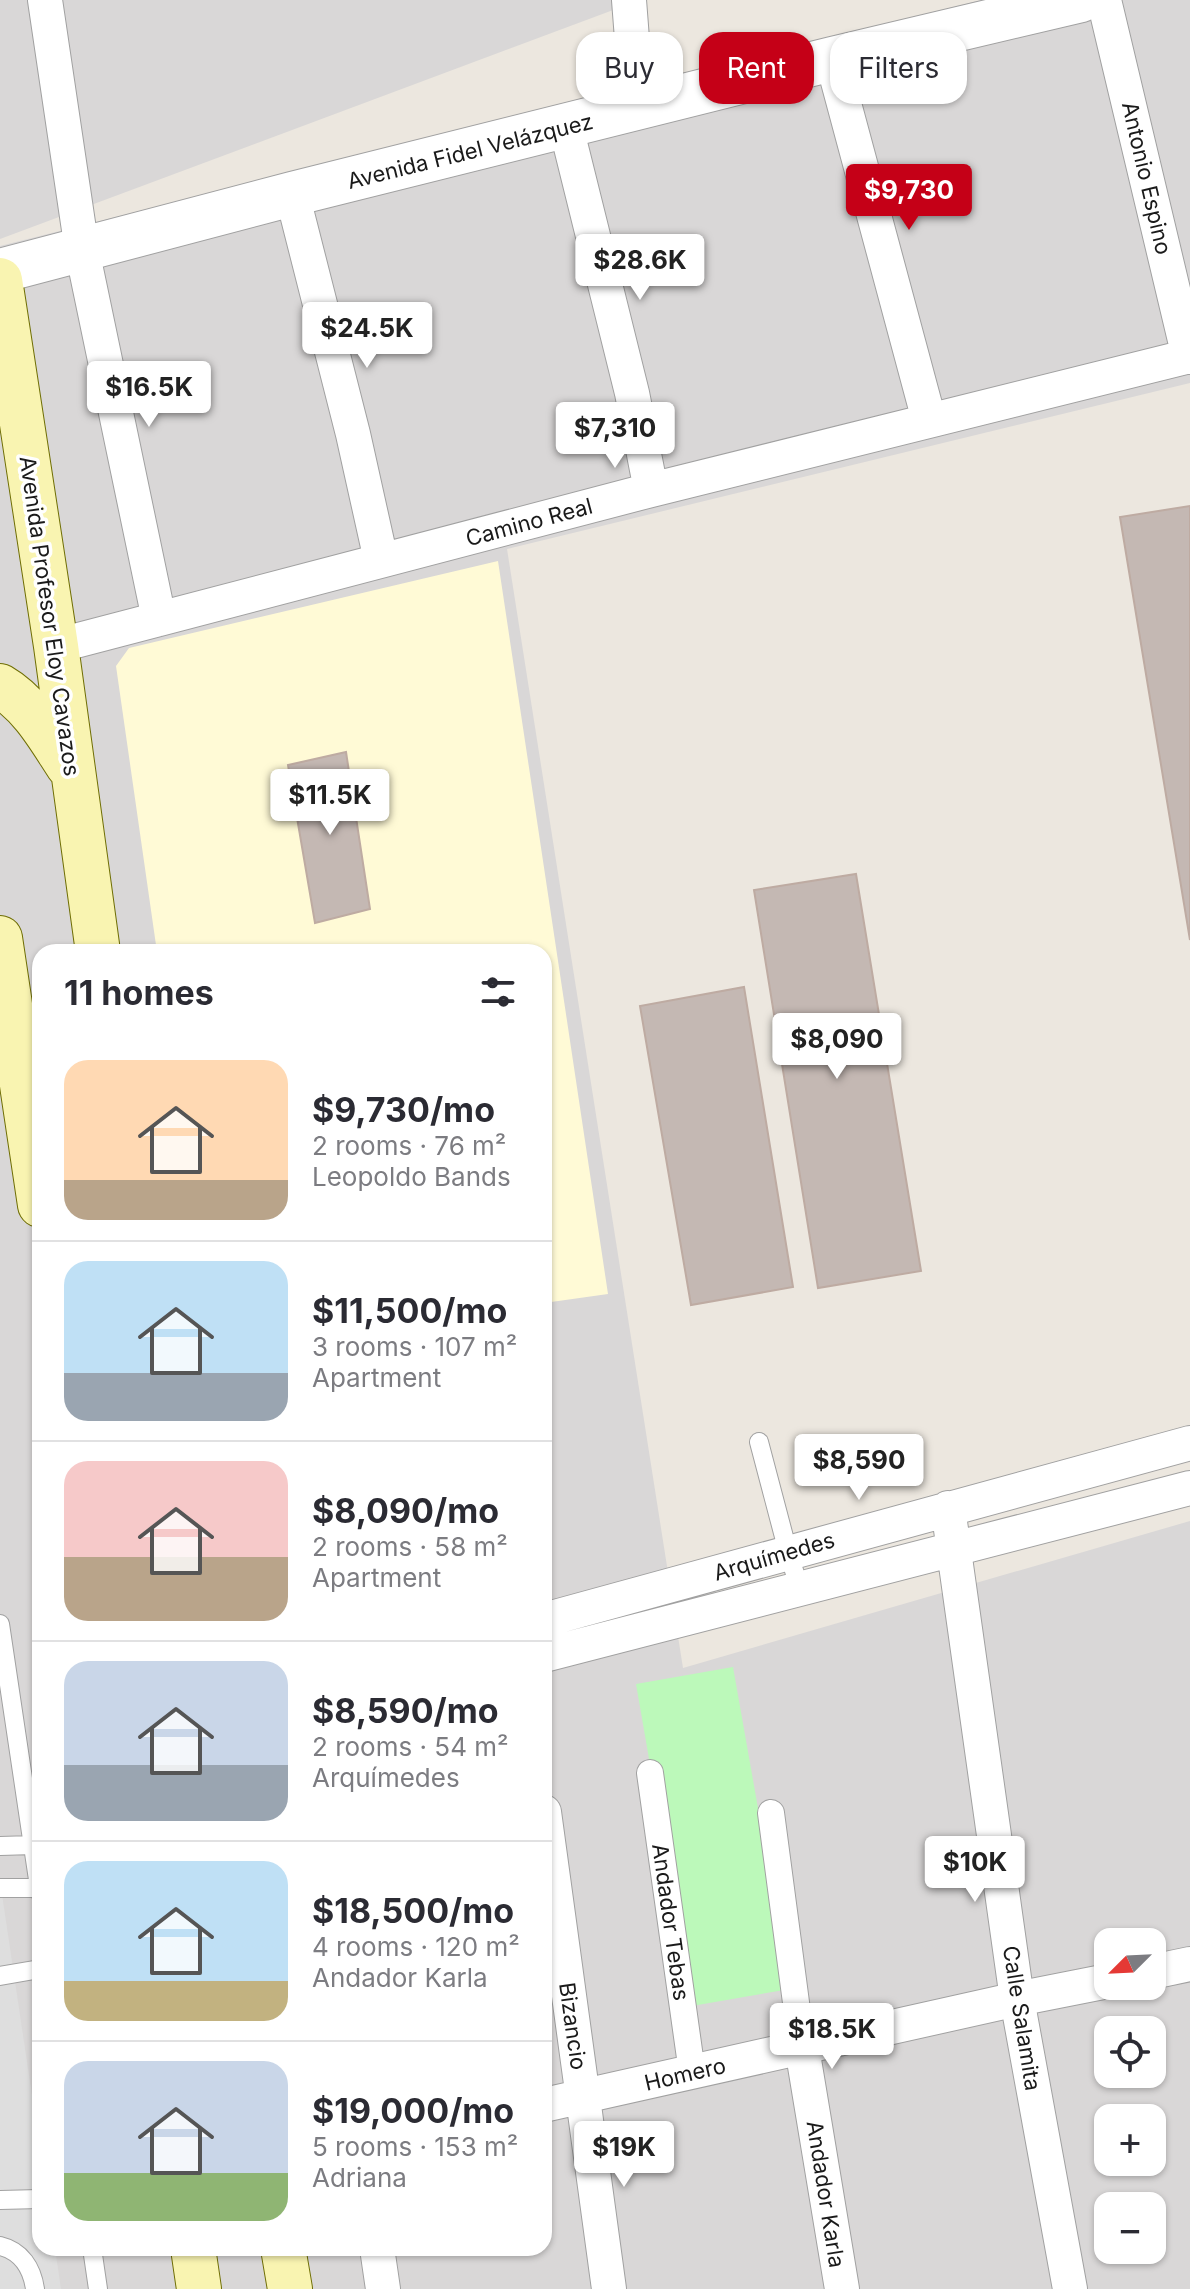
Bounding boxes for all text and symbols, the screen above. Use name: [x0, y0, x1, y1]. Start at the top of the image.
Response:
chip: Buy: [576, 32, 683, 104]
chip: Rent: [699, 32, 814, 104]
chip: Filters: [830, 32, 967, 104]
street label: Antonio Espino: [1117, 99, 1177, 257]
street label: Avenida Fidel Velázquez: [344, 108, 596, 194]
pin: $9,730: [844, 164, 974, 232]
text: $9,730: [864, 174, 954, 205]
pin: $28.6K: [575, 234, 705, 302]
text: $28.6K: [593, 244, 687, 275]
pin: $24.5K: [302, 302, 432, 370]
text: $24.5K: [320, 312, 414, 343]
pin: $16.5K: [84, 361, 214, 429]
text: $16.5K: [105, 371, 193, 402]
pin: $7,310: [550, 402, 680, 470]
text: $7,310: [574, 412, 656, 443]
street label: Avenida Profesor Eloy Cavazos: [15, 454, 85, 778]
street label: Camino Real: [463, 493, 595, 551]
pin: $11.5K: [265, 769, 395, 837]
text: $11.5K: [288, 779, 372, 810]
icon: filters: [476, 970, 520, 1014]
text: 11 homes: [64, 972, 214, 1013]
pin: $8,090: [772, 1013, 902, 1081]
text: $8,090: [790, 1023, 884, 1054]
text: $9,730/mo: [312, 1089, 495, 1130]
icon: home: [128, 1092, 224, 1188]
text: 2 rooms · 76 m²: [312, 1130, 506, 1161]
text: Leopoldo Bands: [312, 1161, 511, 1192]
text: $11,500/mo: [312, 1290, 507, 1331]
icon: home: [128, 1293, 224, 1389]
text: 3 rooms · 107 m²: [312, 1331, 517, 1362]
text: Apartment: [312, 1362, 441, 1393]
pin: $8,590: [794, 1434, 924, 1502]
text: $8,590: [813, 1444, 905, 1475]
text: $8,090/mo: [312, 1490, 499, 1531]
icon: home: [128, 1493, 224, 1589]
street label: Arquímedes: [710, 1526, 838, 1586]
text: 2 rooms · 58 m²: [312, 1531, 508, 1562]
text: Apartment: [312, 1562, 441, 1593]
text: $8,590/mo: [312, 1690, 499, 1731]
icon: home: [128, 1693, 224, 1789]
text: 2 rooms · 54 m²: [312, 1731, 509, 1762]
text: Arquímedes: [312, 1762, 460, 1793]
pin: $10K: [928, 1836, 1022, 1904]
street label: Andador Tebas: [647, 1842, 695, 2002]
text: $10K: [943, 1846, 1007, 1877]
text: $18,500/mo: [312, 1890, 514, 1931]
icon: home: [128, 1893, 224, 1989]
north arrow: [1094, 1928, 1166, 2000]
map controls: [1094, 1928, 1166, 2264]
text: 4 rooms · 120 m²: [312, 1931, 520, 1962]
street label: Calle Salamita: [998, 1944, 1046, 2092]
text: Andador Karla: [312, 1962, 488, 1993]
street label: Bizancio: [554, 1980, 592, 2072]
pin: $18.5K: [767, 2003, 897, 2071]
text: $18.5K: [788, 2013, 876, 2044]
button: locate: [1094, 2016, 1166, 2088]
street label: Homero: [642, 2052, 728, 2096]
text: $19,000/mo: [312, 2090, 514, 2131]
icon: home: [128, 2093, 224, 2189]
button: +: [1094, 2104, 1166, 2176]
street label: Andador Karla: [802, 2119, 850, 2269]
pin: $19K: [577, 2121, 671, 2189]
text: 5 rooms · 153 m²: [312, 2131, 518, 2162]
text: $19K: [592, 2131, 656, 2162]
text: Adriana: [312, 2162, 407, 2193]
button: −: [1094, 2192, 1166, 2264]

